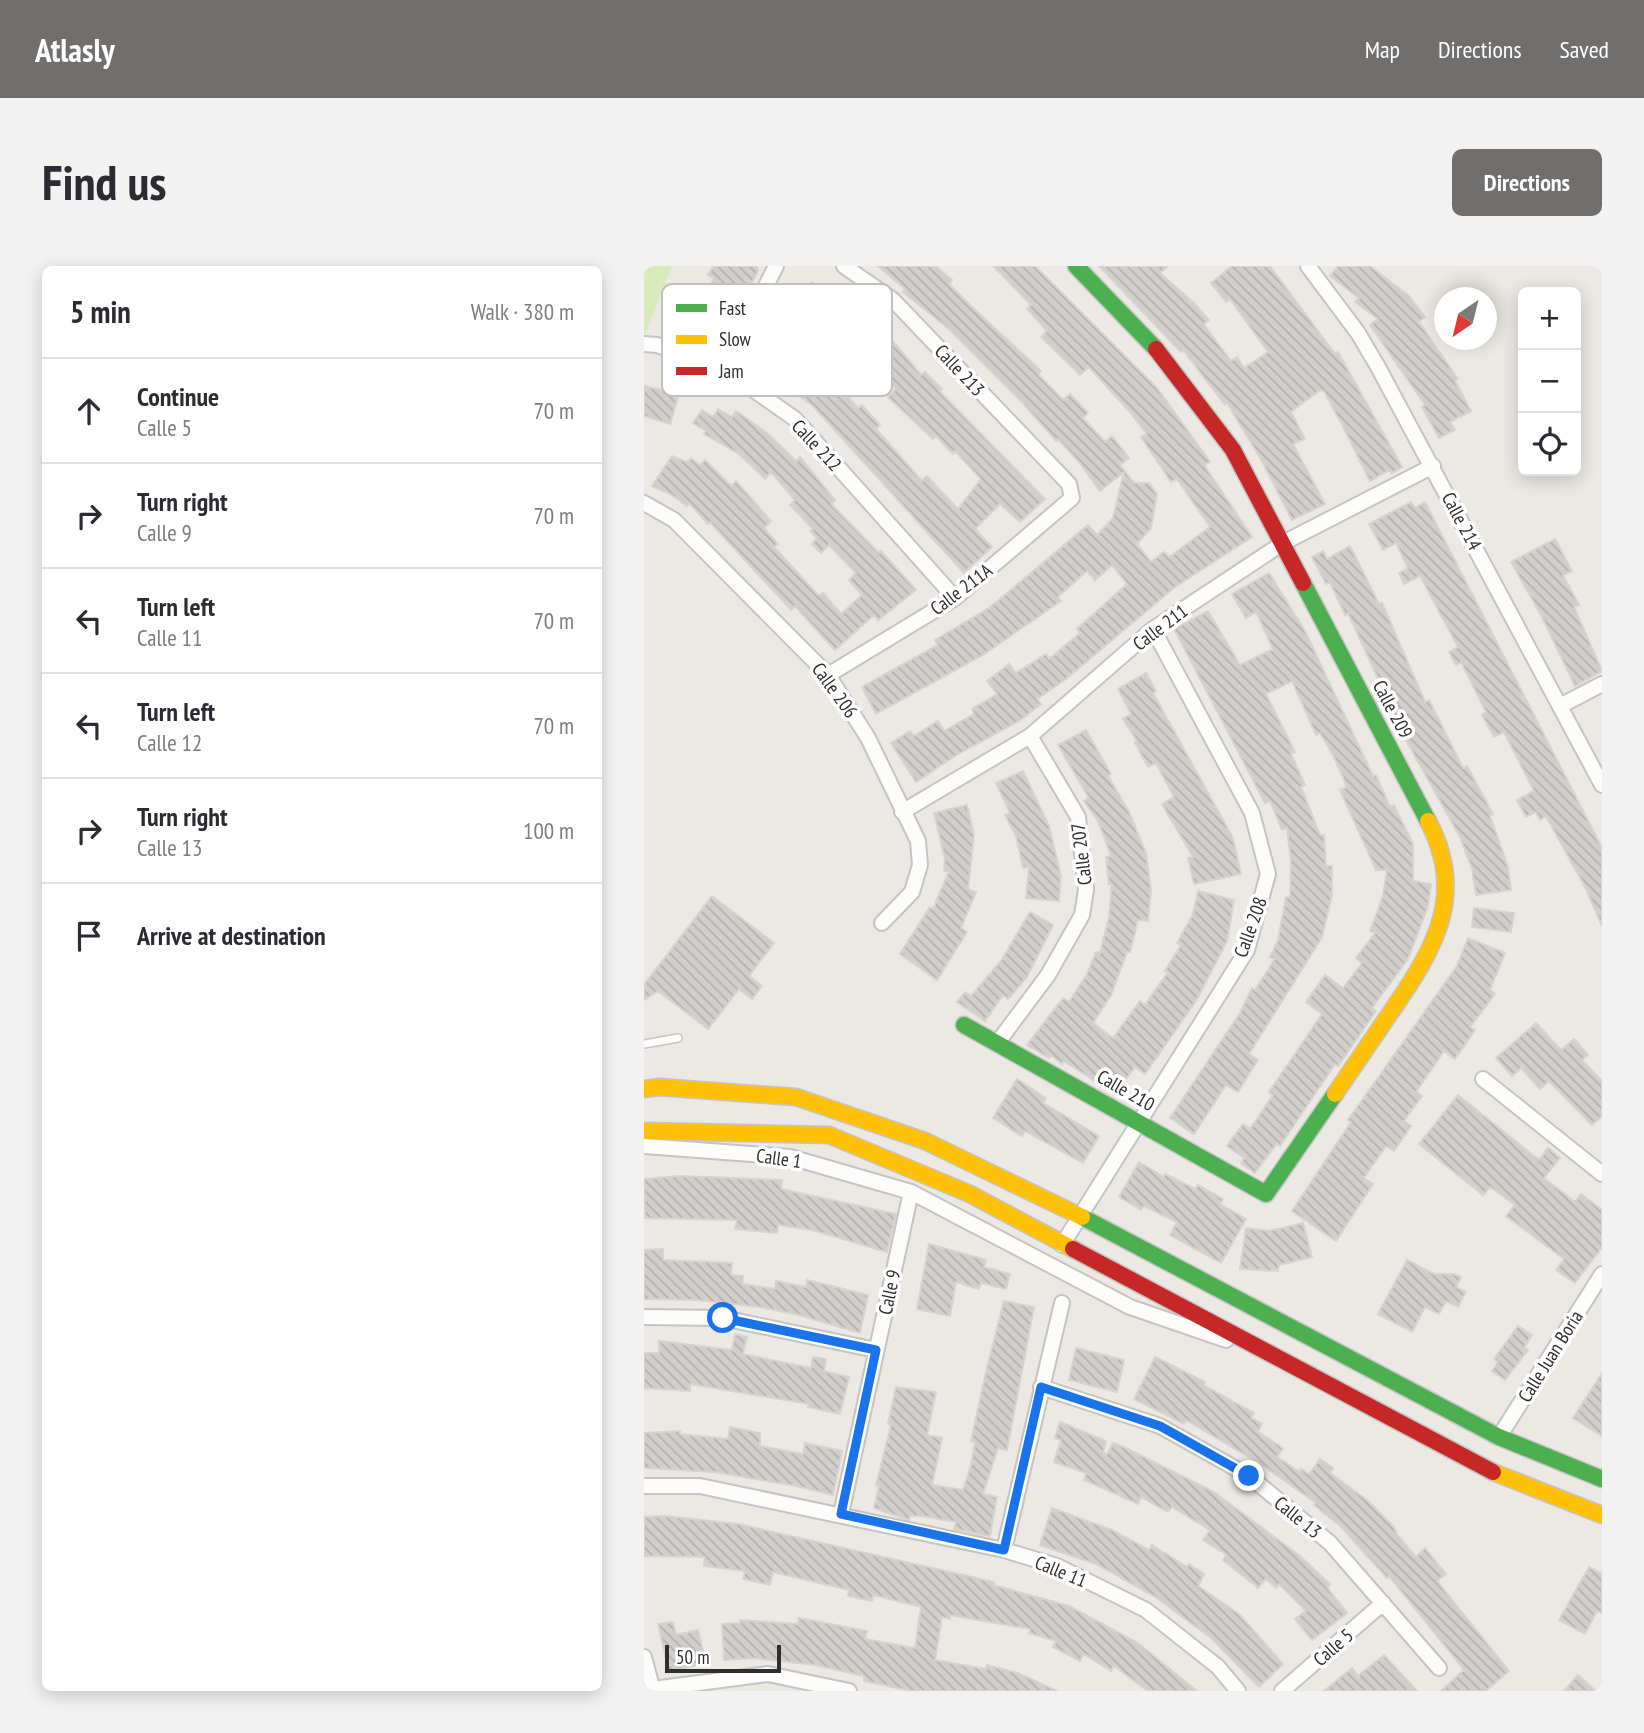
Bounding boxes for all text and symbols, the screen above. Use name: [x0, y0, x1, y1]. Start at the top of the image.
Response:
text: Atlasly: [35, 28, 115, 71]
text: Map: [1365, 34, 1400, 65]
text: Directions: [1438, 34, 1522, 65]
text: Saved: [1560, 34, 1609, 65]
button: Directions: [1452, 149, 1602, 216]
text: Find us: [42, 150, 166, 214]
legend: [662, 284, 892, 396]
north arrow: [1434, 287, 1497, 350]
map controls: [1518, 287, 1581, 476]
button: +: [1518, 287, 1581, 350]
text: 5 min: [70, 292, 131, 331]
text: Fast: [719, 296, 747, 320]
text: Walk · 380 m: [471, 297, 574, 326]
text: Slow: [719, 327, 752, 351]
street label: Calle 213: [930, 339, 990, 401]
button: −: [1518, 350, 1581, 413]
text: Jam: [718, 359, 744, 383]
text: Continue: [137, 380, 219, 413]
icon: ahead: [70, 392, 108, 430]
text: 70 m: [533, 396, 574, 425]
text: Calle 5: [137, 413, 192, 442]
button: locate: [1518, 413, 1581, 476]
street label: Calle 212: [787, 414, 847, 476]
text: Turn right: [137, 485, 228, 518]
street label: Calle 214: [1437, 488, 1487, 555]
icon: right: [70, 497, 108, 535]
text: 70 m: [533, 501, 574, 530]
text: Calle 9: [137, 518, 192, 547]
street label: Calle 211A: [925, 558, 997, 620]
text: Turn left: [137, 590, 215, 623]
street label: Calle 211: [1128, 599, 1192, 655]
icon: left: [70, 602, 108, 640]
text: 70 m: [533, 606, 574, 635]
text: Calle 11: [137, 623, 202, 652]
street label: Calle 206: [807, 658, 863, 722]
street label: Calle 209: [1368, 676, 1418, 742]
text: Turn left: [137, 695, 215, 728]
icon: left: [70, 707, 108, 745]
text: 70 m: [533, 711, 574, 740]
text: Calle 12: [137, 728, 202, 757]
text: Turn right: [137, 800, 228, 833]
icon: right: [70, 812, 108, 850]
text: 100 m: [523, 816, 574, 845]
street label: Calle 207: [1065, 822, 1097, 886]
text: Calle 13: [137, 833, 202, 862]
street label: Calle 208: [1228, 894, 1272, 960]
icon: arrive: [70, 917, 108, 955]
text: Arrive at destination: [137, 919, 326, 952]
street label: Calle 210: [1093, 1064, 1159, 1116]
street label: Calle 1: [755, 1143, 803, 1173]
street label: Calle 9: [873, 1267, 905, 1317]
route start: [707, 1302, 738, 1333]
street label: Calle Juan Boria: [1512, 1306, 1588, 1406]
route end: [1233, 1460, 1264, 1491]
street label: Calle 13: [1270, 1491, 1326, 1543]
street label: Calle 11: [1032, 1550, 1090, 1592]
street label: Calle 5: [1308, 1623, 1358, 1671]
scale bar: [665, 1642, 780, 1674]
text: 50 m: [676, 1645, 710, 1669]

